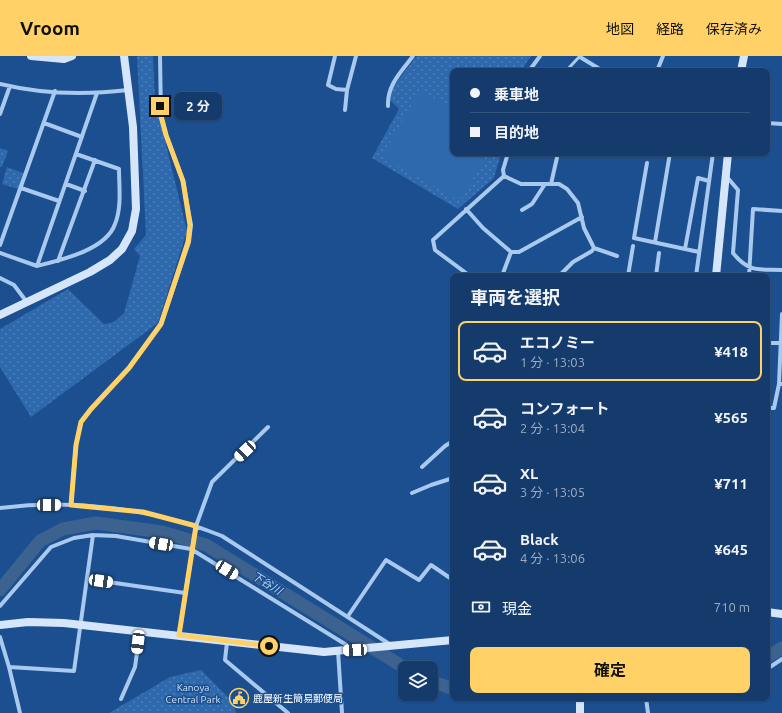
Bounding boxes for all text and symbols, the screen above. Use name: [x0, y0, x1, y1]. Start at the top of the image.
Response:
text: Vroom: [20, 17, 80, 39]
text: 地図: [606, 21, 634, 37]
text: 経路: [656, 21, 684, 37]
text: 保存済み: [706, 21, 762, 37]
text: 乗車地: [494, 86, 539, 103]
callout: 2 分: [174, 92, 222, 120]
route end: [151, 97, 169, 115]
text: 2 分: [186, 99, 210, 113]
text: 目的地: [494, 124, 539, 141]
text: 車両を選択: [470, 287, 560, 307]
icon: car: [472, 333, 508, 369]
text: エコノミー: [520, 334, 595, 351]
text: ¥418: [714, 343, 748, 360]
text: 1 分 · 13:03: [520, 355, 585, 369]
icon: car: [472, 399, 508, 435]
text: コンフォート: [520, 400, 610, 417]
text: ¥565: [714, 409, 748, 426]
text: 2 分 · 13:04: [520, 421, 585, 435]
car: [232, 438, 258, 464]
icon: car: [472, 465, 508, 501]
text: XL: [520, 465, 538, 482]
text: ¥711: [714, 475, 748, 492]
text: 3 分 · 13:05: [520, 485, 585, 499]
car: [37, 499, 61, 511]
icon: car: [472, 531, 508, 567]
text: Black: [520, 531, 559, 548]
car: [148, 536, 174, 552]
text: ¥645: [714, 541, 748, 558]
text: 4 分 · 13:06: [520, 551, 585, 565]
car: [214, 559, 240, 581]
water label: 下谷川: [250, 569, 285, 597]
car: [88, 573, 114, 589]
icon: cash: [470, 596, 492, 618]
text: 現金: [502, 600, 532, 617]
text: 710 m: [714, 600, 750, 614]
car: [131, 629, 145, 655]
route start: [260, 637, 278, 655]
car: [343, 643, 367, 657]
button: 確定: [470, 647, 750, 693]
map controls: [398, 661, 438, 701]
button: layers: [398, 661, 438, 701]
park label: Kanoya Central Park: [166, 682, 220, 705]
public building icon: 鹿屋新生簡易郵便局: [228, 687, 250, 709]
place label: 鹿屋新生簡易郵便局: [253, 693, 343, 704]

